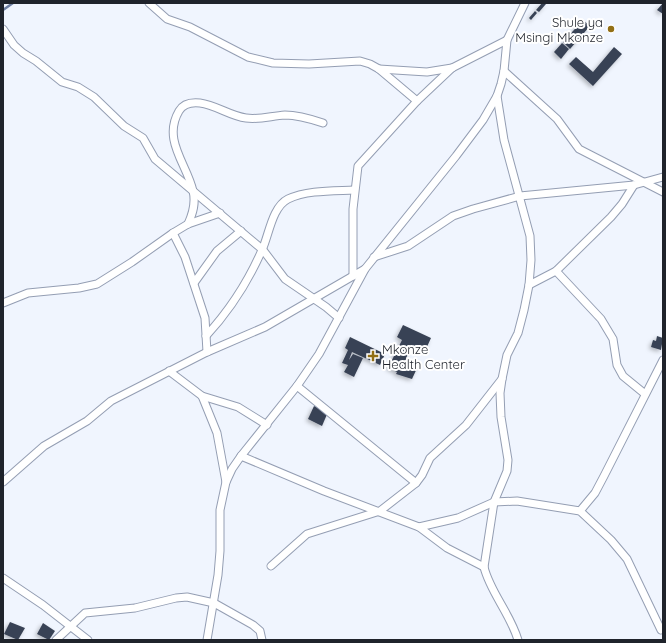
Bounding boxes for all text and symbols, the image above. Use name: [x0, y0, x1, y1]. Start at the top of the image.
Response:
place label: Shule ya Msingi Mkonze: [515, 14, 603, 45]
marker: Shule ya Msingi Mkonze: [606, 24, 616, 34]
place label: Mkonze Health Center: [382, 341, 465, 372]
marker: Mkonze Health Center: [367, 350, 379, 362]

